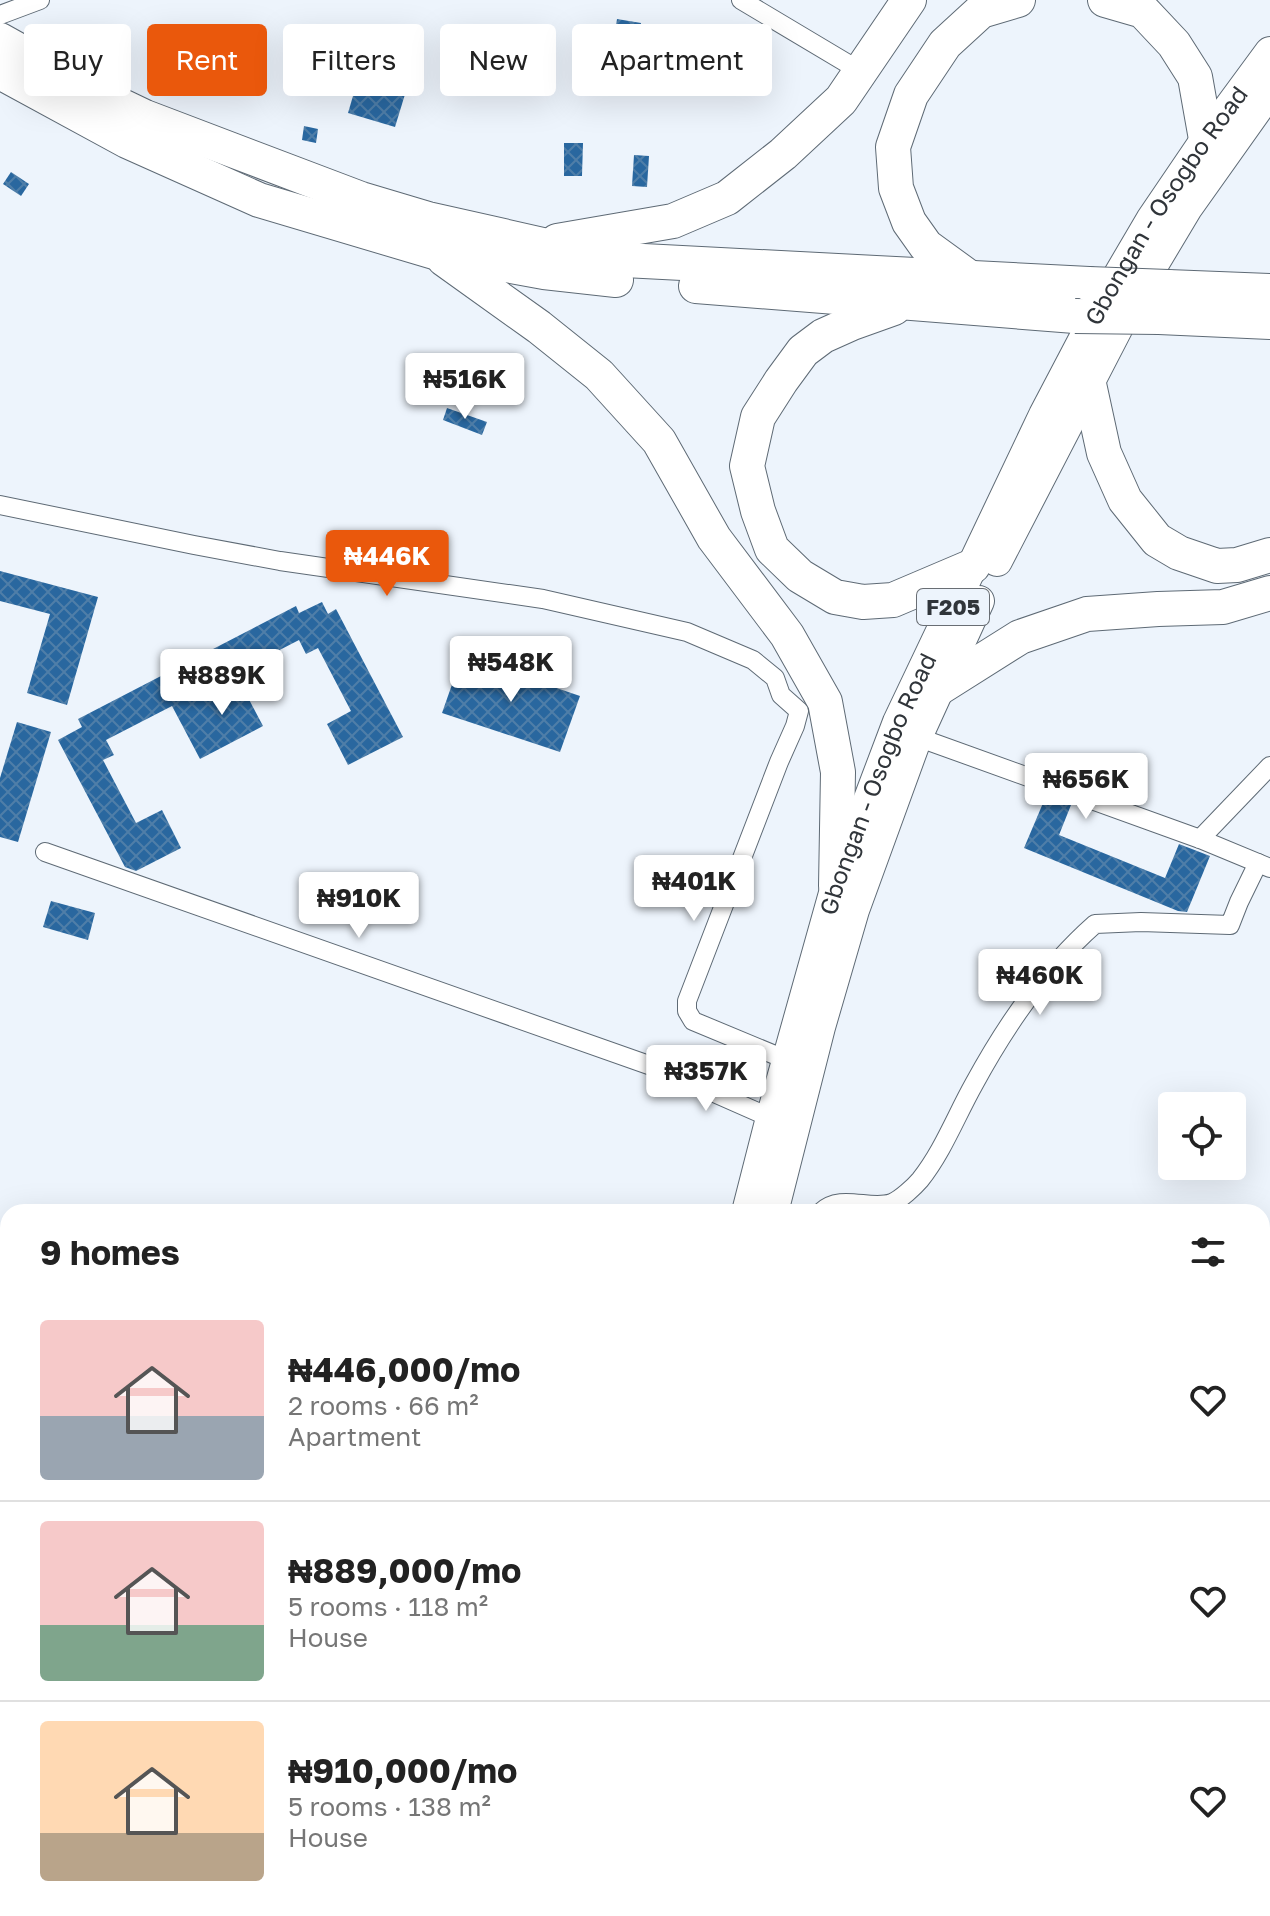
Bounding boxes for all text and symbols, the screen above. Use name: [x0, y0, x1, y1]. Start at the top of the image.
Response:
chip: Buy: [24, 24, 131, 96]
chip: Rent: [147, 24, 267, 96]
chip: Filters: [283, 24, 424, 96]
chip: New: [440, 24, 556, 96]
chip: Apartment: [572, 24, 772, 96]
street label: Gbongan - Osogbo Road: [1078, 80, 1253, 329]
pin: ₦516K: [409, 353, 521, 421]
text: ₦516K: [423, 363, 507, 394]
pin: ₦446K: [331, 530, 443, 598]
text: ₦446K: [344, 540, 430, 571]
road number: F205: [917, 589, 989, 625]
pin: ₦548K: [455, 636, 567, 704]
text: ₦548K: [468, 646, 554, 677]
street label: Gbongan - Osogbo Road: [813, 648, 942, 918]
pin: ₦889K: [166, 649, 278, 717]
text: ₦889K: [178, 659, 266, 690]
pin: ₦656K: [1030, 753, 1142, 821]
text: ₦656K: [1043, 763, 1129, 794]
pin: ₦401K: [638, 855, 750, 923]
text: ₦401K: [652, 865, 736, 896]
pin: ₦910K: [303, 872, 415, 940]
text: ₦910K: [317, 882, 401, 913]
pin: ₦460K: [984, 949, 1096, 1017]
text: ₦460K: [996, 959, 1084, 990]
pin: ₦357K: [650, 1045, 762, 1113]
text: ₦357K: [664, 1055, 748, 1086]
map controls: [1158, 1092, 1246, 1180]
button: locate: [1158, 1092, 1246, 1180]
icon: filters: [1186, 1230, 1230, 1274]
text: 9 homes: [40, 1232, 180, 1272]
text: ₦446,000/mo: [288, 1349, 520, 1389]
icon: home: [104, 1352, 200, 1448]
icon: heart: [1186, 1378, 1230, 1422]
text: 2 rooms · 66 m²: [288, 1390, 479, 1421]
text: Apartment: [288, 1421, 421, 1452]
text: ₦889,000/mo: [288, 1550, 521, 1590]
icon: home: [104, 1553, 200, 1649]
icon: heart: [1186, 1579, 1230, 1623]
text: 5 rooms · 118 m²: [288, 1591, 488, 1622]
text: House: [288, 1622, 368, 1653]
text: ₦910,000/mo: [288, 1750, 517, 1790]
icon: home: [104, 1753, 200, 1849]
icon: heart: [1186, 1779, 1230, 1823]
text: 5 rooms · 138 m²: [288, 1791, 491, 1822]
text: House: [288, 1822, 368, 1853]

